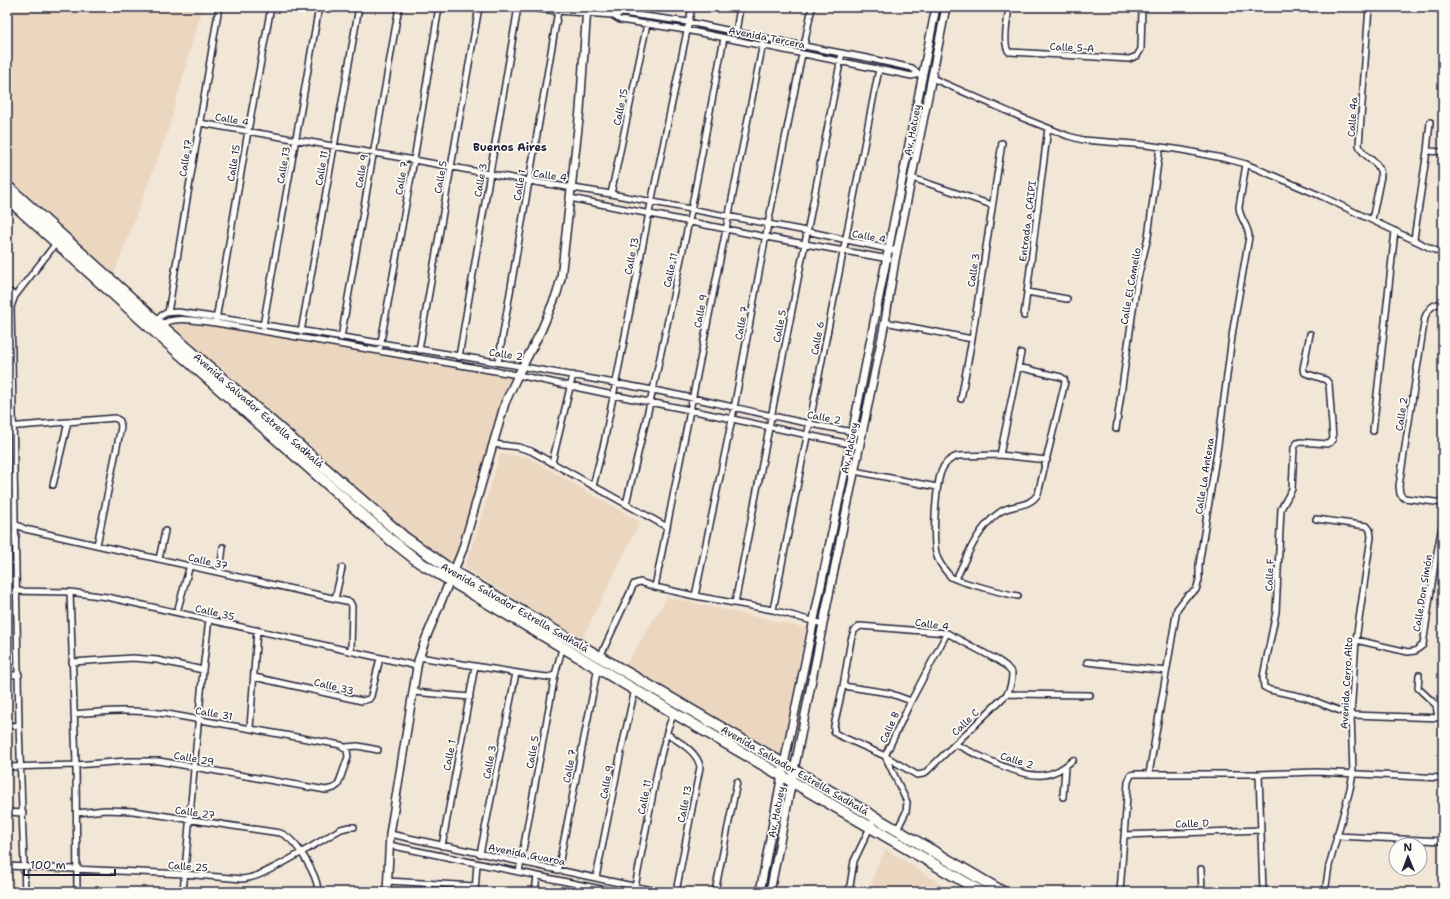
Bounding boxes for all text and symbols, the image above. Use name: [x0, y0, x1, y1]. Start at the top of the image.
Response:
street label: Avenida Tercera: [727, 24, 807, 51]
street label: Calle 5-A: [1049, 40, 1095, 55]
street label: Calle 15: [610, 88, 631, 127]
street label: Calle 4a: [1345, 96, 1360, 138]
street label: Av. Hatuey: [901, 103, 924, 157]
street label: Calle 4: [214, 110, 250, 129]
street label: Calle 17: [176, 138, 195, 178]
district label: Buenos Aires: [473, 140, 547, 155]
street label: Calle 15: [224, 144, 243, 183]
street label: Calle 13: [274, 145, 293, 185]
street label: Calle 11: [312, 150, 331, 187]
street label: Calle 9: [352, 153, 371, 189]
street label: Calle 7: [392, 160, 411, 196]
street label: Calle 5: [431, 160, 450, 195]
street label: Calle 3: [471, 162, 490, 198]
street label: Calle 4: [532, 167, 568, 184]
street label: Calle 1: [510, 169, 529, 202]
street label: Entrada a CAIPI: [1016, 179, 1039, 262]
street label: Calle 4: [851, 227, 887, 246]
street label: Calle 13: [621, 236, 641, 276]
street label: Calle El Camello: [1117, 247, 1144, 326]
street label: Calle 11: [660, 252, 681, 289]
street label: Calle 3: [964, 252, 983, 288]
street label: Calle 9: [691, 293, 710, 329]
street label: Calle 7: [732, 305, 751, 341]
street label: Calle 5: [770, 309, 789, 344]
street label: Calle 6: [808, 320, 827, 356]
street label: Calle 2: [488, 346, 524, 363]
street label: Avenida Salvador Estrella Sadhalá: [191, 350, 327, 471]
street label: Calle 2: [1392, 396, 1411, 432]
street label: Calle 2: [806, 408, 842, 427]
street label: Av. Hatuey: [838, 421, 861, 475]
street label: Calle La Antena: [1192, 436, 1217, 515]
street label: Calle 37: [187, 551, 229, 572]
street label: Calle Don Simón: [1410, 553, 1435, 633]
street label: Calle F: [1262, 558, 1277, 592]
street label: Avenida Salvador Estrella Sadhalá: [439, 560, 592, 656]
street label: Calle 35: [194, 602, 236, 623]
street label: Calle 4: [914, 616, 950, 633]
street label: Avenida Cerro Alto: [1338, 637, 1355, 729]
street label: Calle 33: [313, 676, 355, 697]
street label: Calle 31: [194, 704, 234, 723]
street label: Calle C: [949, 706, 982, 739]
street label: Calle B: [877, 709, 902, 745]
street label: Avenida Salvador Estrella Sadhalá: [719, 723, 872, 819]
street label: Calle 5: [523, 735, 542, 770]
street label: Calle 1: [440, 738, 459, 772]
street label: Calle 3: [480, 744, 499, 780]
street label: Calle 7: [560, 748, 579, 784]
street label: Calle 29: [173, 749, 215, 768]
street label: Calle 2: [999, 749, 1035, 772]
street label: Calle 9: [597, 764, 616, 800]
street label: Calle 11: [635, 779, 654, 816]
street label: Calle 13: [674, 784, 694, 824]
street label: Av. Hatuey: [765, 785, 788, 839]
street label: Calle 27: [174, 803, 216, 822]
street label: Calle D: [1175, 816, 1210, 831]
north arrow: [1388, 837, 1428, 877]
text: N: [1403, 840, 1413, 855]
street label: Avenida Guaroa: [487, 841, 567, 868]
scale bar: [24, 851, 115, 877]
text: 100 m: [30, 857, 66, 873]
street label: Calle 25: [168, 859, 208, 874]

